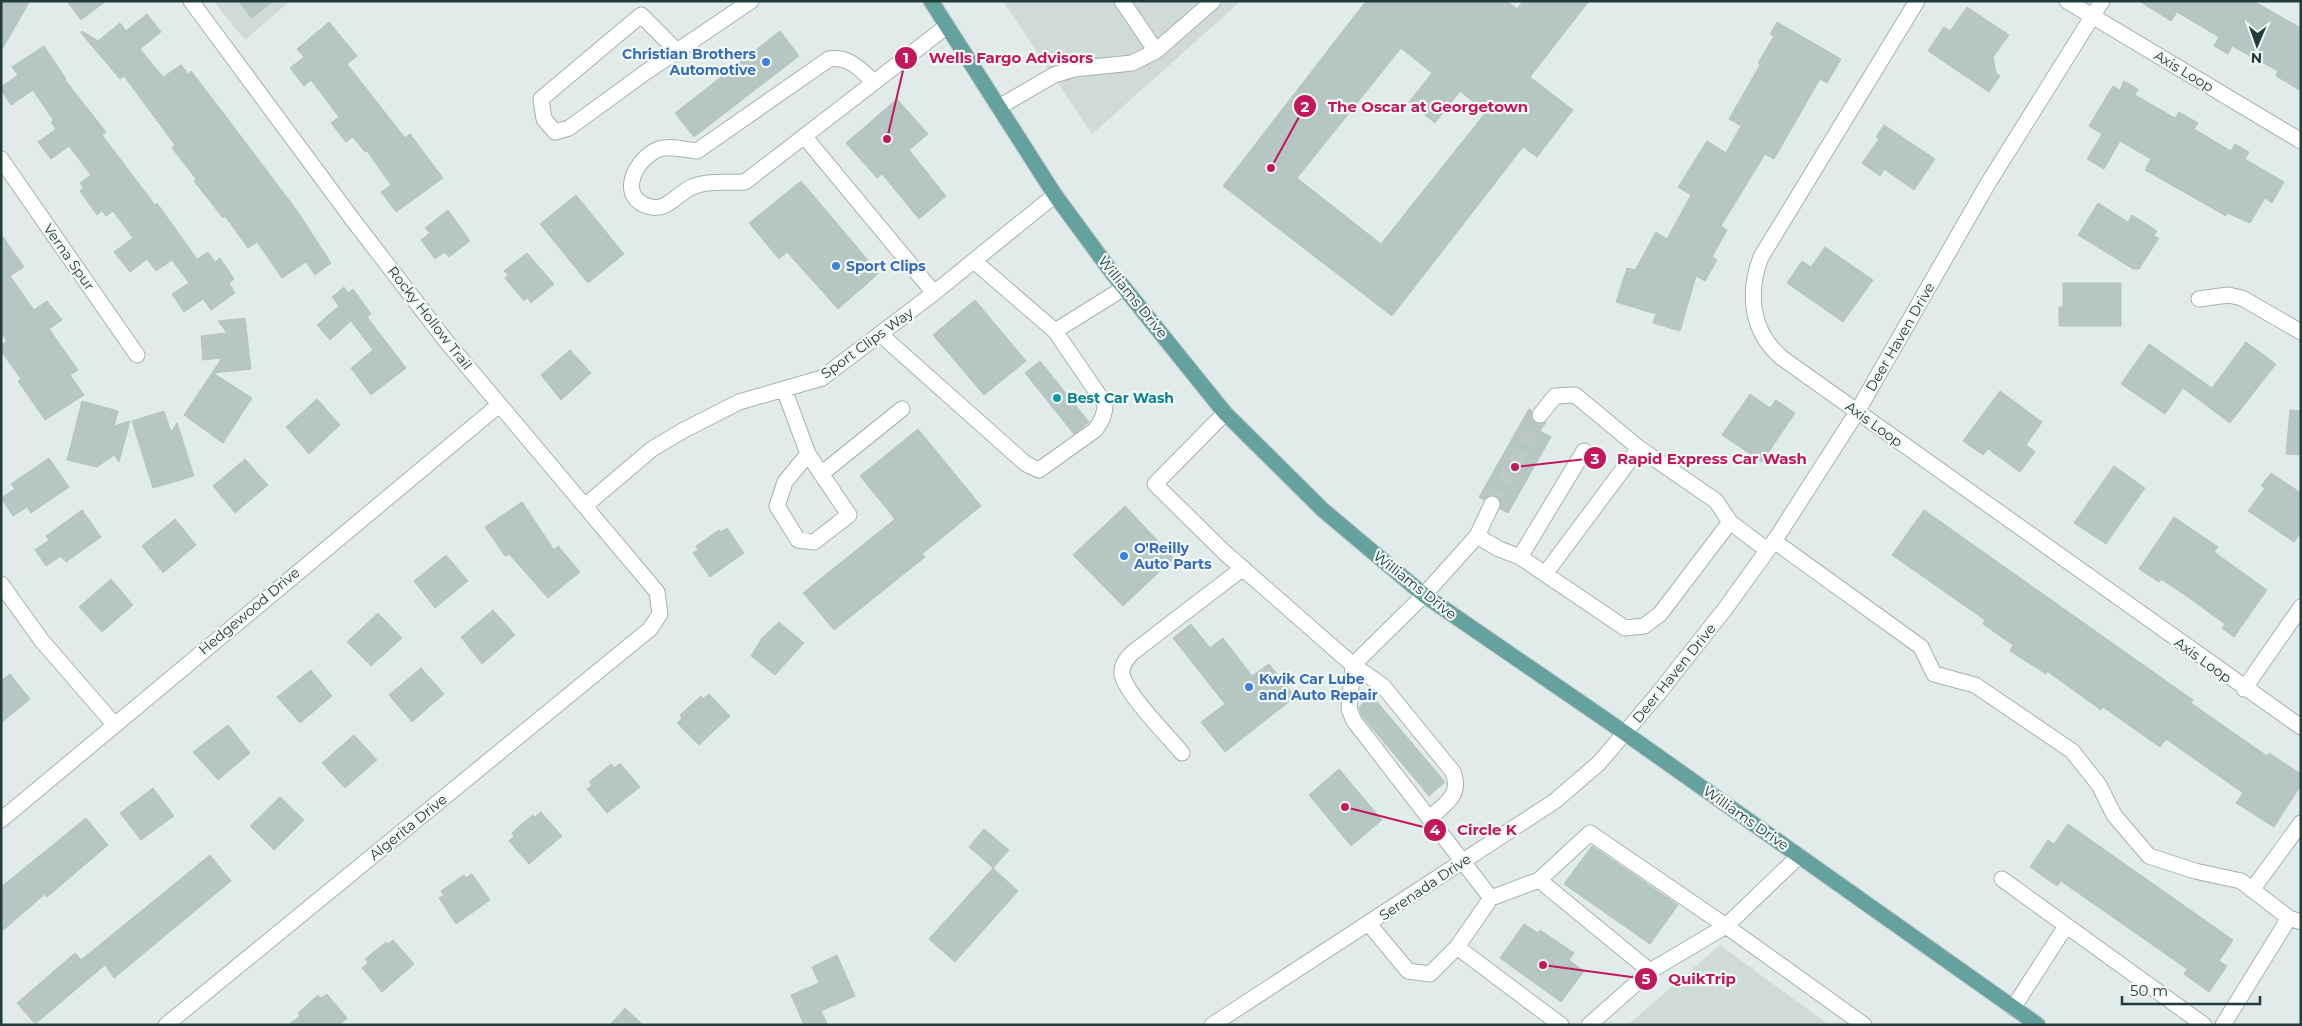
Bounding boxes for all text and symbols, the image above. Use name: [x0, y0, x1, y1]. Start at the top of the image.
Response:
north arrow: [2232, 20, 2282, 70]
callout: Wells Fargo Advisors: [894, 43, 1103, 73]
place label: Christian Brothers Automotive: [622, 45, 757, 79]
street label: Axis Loop: [2151, 46, 2217, 96]
text: 1: [903, 48, 909, 67]
text: Wells Fargo Advisors: [929, 48, 1093, 67]
text: N: [2251, 49, 2263, 67]
marker: Christian Brothers Automotive: [760, 56, 772, 68]
callout: The Oscar at Georgetown: [1292, 91, 1538, 121]
text: 2: [1301, 97, 1310, 116]
text: The Oscar at Georgetown: [1328, 97, 1528, 116]
street label: Verna Spur: [39, 220, 99, 294]
street label: Williams Drive: [1094, 252, 1172, 342]
place label: Sport Clips: [846, 257, 926, 275]
marker: Sport Clips: [830, 260, 842, 272]
street label: Rocky Hollow Trail: [384, 262, 476, 374]
street label: Deer Haven Drive: [1861, 279, 1939, 395]
street label: Sport Clips Way: [817, 303, 917, 383]
place label: Best Car Wash: [1067, 389, 1174, 407]
marker: Best Car Wash: [1051, 392, 1063, 404]
street label: Axis Loop: [1842, 397, 1906, 451]
callout: Rapid Express Car Wash: [1582, 443, 1817, 473]
text: 3: [1590, 449, 1600, 468]
text: Rapid Express Car Wash: [1617, 449, 1807, 468]
place label: O'Reilly Auto Parts: [1133, 539, 1212, 573]
street label: Williams Drive: [1370, 547, 1460, 623]
marker: O'Reilly Auto Parts: [1118, 550, 1130, 562]
street label: Hedgewood Drive: [195, 563, 303, 659]
street label: Deer Haven Drive: [1628, 620, 1720, 726]
street label: Axis Loop: [2171, 633, 2235, 687]
place label: Kwik Car Lube and Auto Repair: [1259, 670, 1378, 704]
marker: Kwik Car Lube and Auto Repair: [1243, 681, 1255, 693]
street label: Williams Drive: [1700, 782, 1792, 854]
street label: Algerita Drive: [365, 790, 451, 864]
callout: Circle K: [1422, 815, 1527, 845]
text: 4: [1430, 820, 1441, 839]
text: Circle K: [1457, 820, 1518, 839]
street label: Serenada Drive: [1376, 850, 1474, 924]
callout: QuikTrip: [1633, 964, 1746, 994]
text: 5: [1642, 969, 1651, 988]
text: QuikTrip: [1668, 969, 1736, 988]
scale bar: [2122, 974, 2260, 1006]
text: 50 m: [2130, 981, 2168, 1000]

